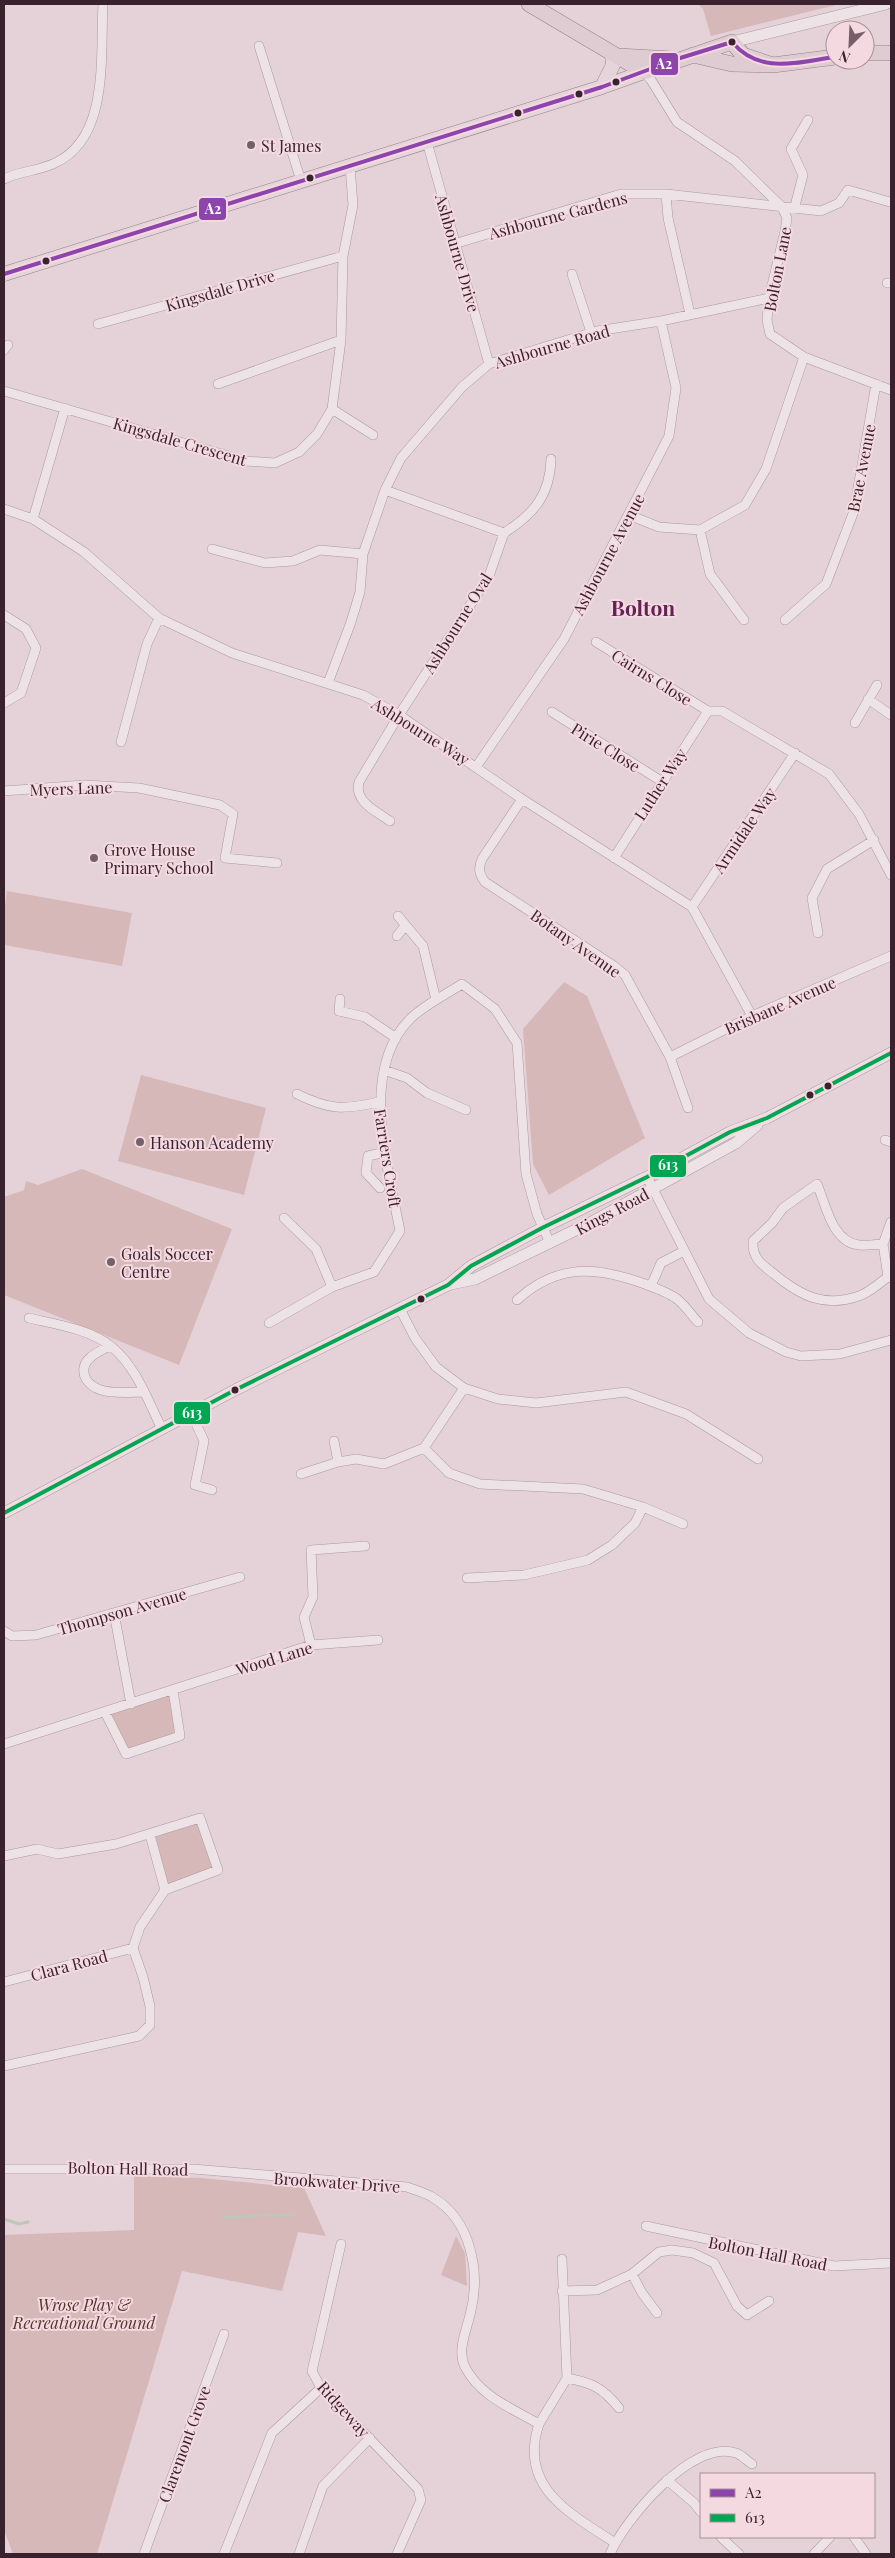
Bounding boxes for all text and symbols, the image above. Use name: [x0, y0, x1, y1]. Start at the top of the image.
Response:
north arrow: [825, 20, 875, 70]
unlabelled marker: [727, 37, 737, 47]
text: N: [836, 47, 853, 68]
line badge: A2: [650, 52, 679, 76]
text: A2: [655, 54, 672, 73]
unlabelled marker: [611, 77, 621, 87]
unlabelled marker: [574, 89, 584, 99]
unlabelled marker: [513, 108, 523, 118]
place label: St James: [261, 135, 321, 156]
marker: St James: [245, 139, 257, 151]
unlabelled marker: [305, 173, 315, 183]
street label: Ashbourne Gardens: [485, 186, 630, 244]
street label: Ashbourne Drive: [431, 191, 485, 314]
line badge: A2: [198, 197, 227, 221]
text: A2: [204, 199, 221, 218]
street label: Bolton Lane: [758, 225, 796, 313]
unlabelled marker: [41, 256, 51, 266]
street label: Kingsdale Drive: [163, 264, 277, 316]
street label: Ashbourne Road: [491, 320, 612, 373]
street label: Kingsdale Crescent: [111, 412, 250, 470]
street label: Brae Avenue: [842, 422, 880, 514]
street label: Ashbourne Avenue: [567, 490, 649, 619]
street label: Ashbourne Oval: [417, 568, 496, 678]
district label: Bolton: [611, 593, 675, 621]
street label: Cairns Close: [608, 644, 696, 710]
street label: Ashbourne Way: [367, 692, 474, 769]
street label: Pirie Close: [568, 718, 644, 776]
street label: Luther Way: [629, 744, 691, 824]
street label: Myers Lane: [29, 776, 113, 800]
street label: Armidale Way: [707, 783, 780, 878]
place label: Grove House Primary School: [104, 839, 214, 878]
marker: Grove House Primary School: [88, 852, 100, 864]
street label: Botany Avenue: [527, 904, 625, 982]
street label: Brisbane Avenue: [721, 971, 839, 1039]
unlabelled marker: [823, 1081, 833, 1091]
unlabelled marker: [805, 1090, 815, 1100]
street label: Farriers Croft: [370, 1107, 406, 1209]
place label: Hanson Academy: [150, 1132, 274, 1153]
marker: Hanson Academy: [134, 1136, 146, 1148]
line badge: 613: [649, 1154, 687, 1178]
text: 613: [658, 1155, 678, 1174]
street label: Kings Road: [572, 1183, 652, 1239]
place label: Goals Soccer Centre: [121, 1243, 213, 1282]
marker: Goals Soccer Centre: [105, 1256, 117, 1268]
unlabelled marker: [416, 1294, 426, 1304]
unlabelled marker: [230, 1385, 240, 1395]
line badge: 613: [173, 1401, 211, 1425]
text: 613: [182, 1403, 202, 1422]
street label: Thompson Avenue: [55, 1583, 189, 1639]
street label: Wood Lane: [232, 1636, 315, 1680]
street label: Clara Road: [28, 1945, 110, 1985]
street label: Bolton Hall Road: [67, 2156, 189, 2180]
street label: Brookwater Drive: [273, 2167, 401, 2197]
street label: Bolton Hall Road: [707, 2231, 829, 2275]
park label: Wrose Play & Recreational Ground: [12, 2294, 156, 2333]
street label: Ridgeway: [313, 2376, 375, 2442]
street label: Claremont Grove: [153, 2383, 215, 2505]
legend: [700, 2473, 875, 2538]
text: A2: [744, 2482, 762, 2502]
text: 613: [745, 2507, 765, 2527]

